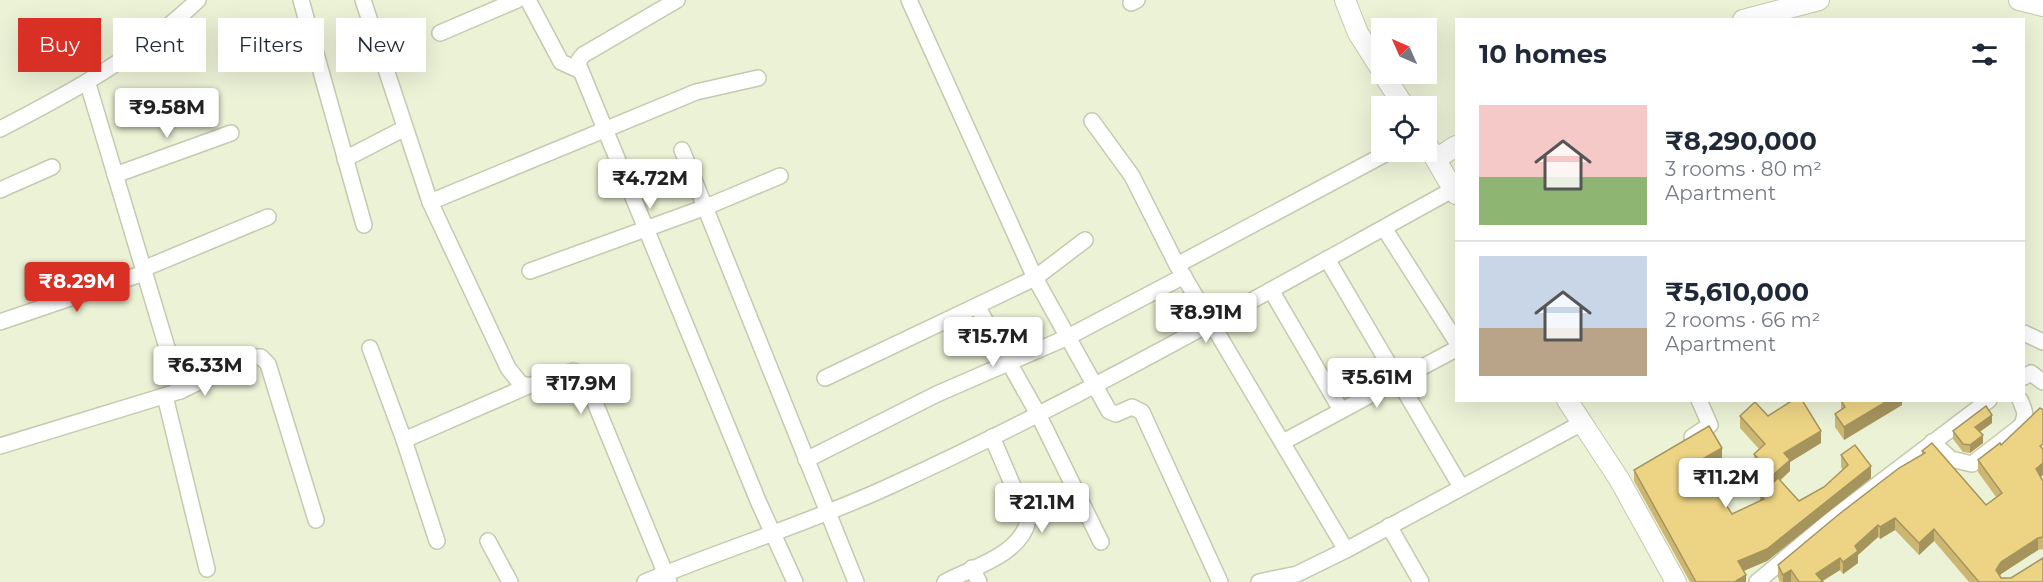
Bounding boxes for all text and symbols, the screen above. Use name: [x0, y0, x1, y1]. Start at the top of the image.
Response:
chip: Buy: [18, 18, 101, 72]
chip: Rent: [113, 18, 206, 72]
chip: Filters: [218, 18, 324, 72]
chip: New: [336, 18, 426, 72]
north arrow: [1371, 18, 1437, 84]
map controls: [1371, 18, 1437, 162]
text: 10 homes: [1479, 38, 1607, 70]
icon: filters: [1968, 38, 2001, 71]
pin: ₹9.58M: [118, 88, 216, 139]
text: ₹9.58M: [129, 95, 205, 119]
button: locate: [1371, 96, 1437, 162]
text: ₹8,290,000: [1665, 125, 1817, 157]
icon: home: [1527, 129, 1599, 201]
text: 3 rooms · 80 m²: [1665, 157, 1822, 181]
pin: ₹4.72M: [601, 159, 699, 210]
text: ₹4.72M: [612, 166, 688, 190]
text: Apartment: [1665, 181, 1776, 205]
pin: ₹8.29M: [28, 262, 126, 313]
text: ₹8.29M: [39, 269, 115, 293]
text: ₹5,610,000: [1665, 276, 1809, 308]
icon: home: [1527, 280, 1599, 352]
pin: ₹8.91M: [1157, 293, 1255, 344]
text: ₹8.91M: [1170, 300, 1242, 324]
text: 2 rooms · 66 m²: [1665, 308, 1820, 332]
pin: ₹15.7M: [944, 317, 1042, 368]
text: ₹15.7M: [958, 324, 1028, 348]
text: Apartment: [1665, 332, 1776, 356]
pin: ₹6.33M: [156, 346, 254, 397]
text: ₹6.33M: [167, 353, 243, 377]
pin: ₹5.61M: [1328, 358, 1426, 409]
pin: ₹17.9M: [532, 364, 630, 415]
text: ₹5.61M: [1341, 365, 1413, 389]
text: ₹17.9M: [546, 371, 616, 395]
pin: ₹11.2M: [1677, 458, 1775, 509]
text: ₹11.2M: [1693, 465, 1759, 489]
pin: ₹21.1M: [993, 483, 1091, 534]
text: ₹21.1M: [1009, 490, 1075, 514]

